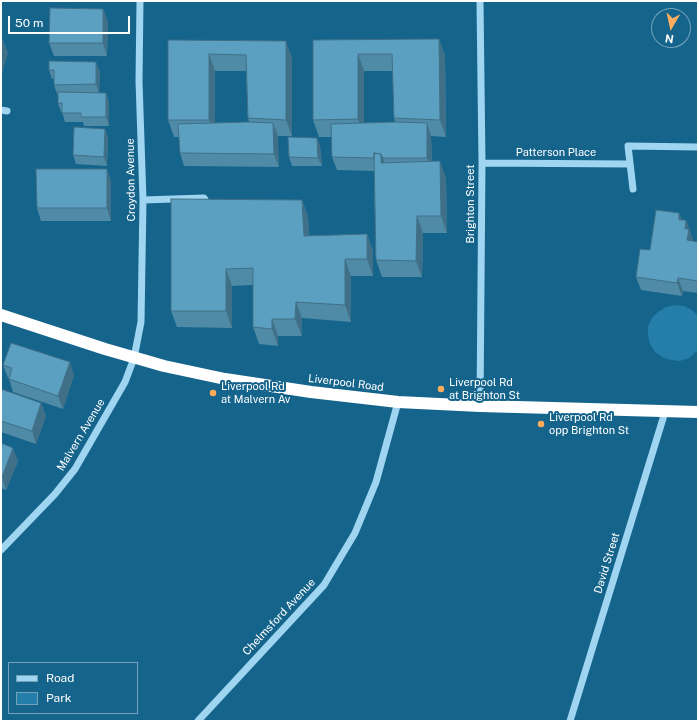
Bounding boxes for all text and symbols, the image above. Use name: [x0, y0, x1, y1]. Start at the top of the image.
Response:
scale bar: [10, 8, 132, 34]
north arrow: [651, 8, 691, 48]
text: 50 m: [15, 16, 43, 30]
text: N: [664, 32, 674, 45]
street label: Croydon Avenue: [124, 138, 138, 222]
street label: Patterson Place: [516, 146, 596, 160]
street label: Brighton Street: [464, 165, 478, 243]
street label: Liverpool Road: [307, 372, 385, 394]
place label: Liverpool Rd at Brighton St: [449, 376, 520, 402]
place label: Liverpool Rd at Malvern Av: [221, 380, 290, 406]
marker: Liverpool Rd at Brighton St: [436, 384, 446, 394]
marker: Liverpool Rd at Malvern Av: [208, 388, 218, 398]
street label: Malvern Avenue: [54, 397, 108, 473]
place label: Liverpool Rd opp Brighton St: [549, 411, 629, 437]
marker: Liverpool Rd opp Brighton St: [536, 419, 546, 429]
street label: David Street: [591, 531, 623, 595]
street label: Chelmsford Avenue: [240, 576, 318, 658]
legend: [8, 662, 138, 714]
text: Road: [46, 671, 74, 685]
text: Park: [46, 691, 72, 705]

